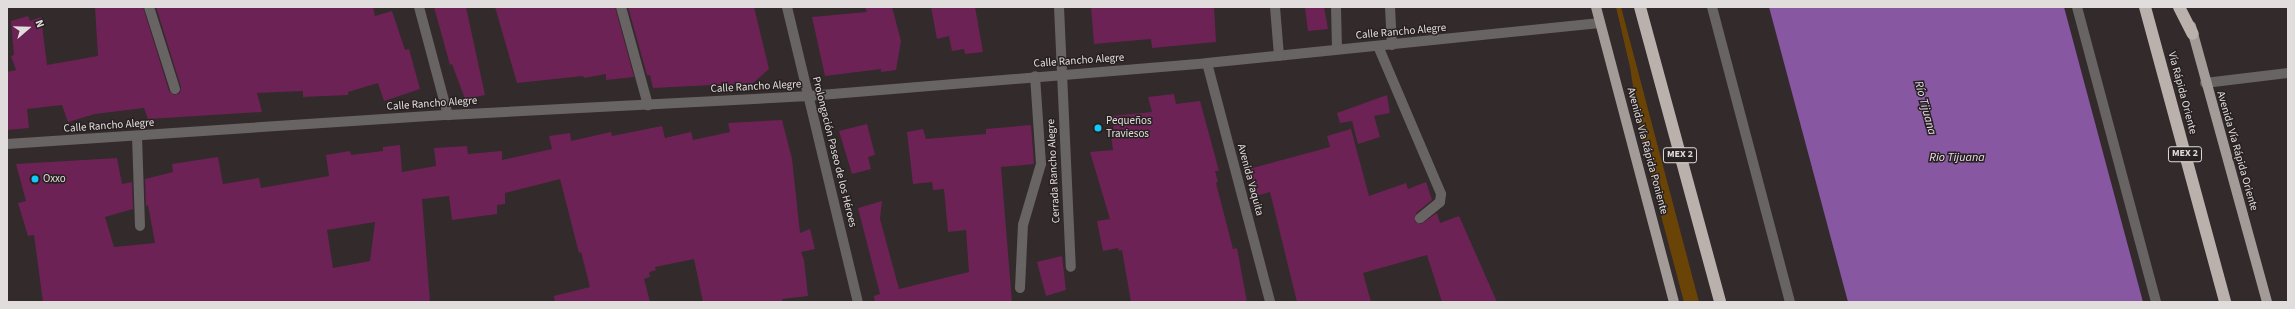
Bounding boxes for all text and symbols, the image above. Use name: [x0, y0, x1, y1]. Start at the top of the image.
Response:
north arrow: [8, 8, 48, 48]
text: N: [31, 18, 48, 30]
street label: Calle Rancho Alegre: [1355, 21, 1447, 43]
street label: Vía Rápida Oriente: [2165, 50, 2199, 136]
street label: Calle Rancho Alegre: [1033, 51, 1125, 71]
street label: Prolongación Paseo de los Héroes: [809, 75, 859, 229]
street label: Calle Rancho Alegre: [710, 78, 802, 96]
water label: Río Tijuana: [1911, 79, 1939, 137]
street label: Avenida Vía Rápida Poniente: [1624, 86, 1670, 216]
street label: Avenida Vía Rápida Oriente: [2214, 90, 2260, 212]
street label: Calle Rancho Alegre: [386, 94, 478, 114]
place label: Pequeños Traviesos: [1106, 115, 1152, 141]
street label: Calle Rancho Alegre: [63, 116, 155, 136]
street label: Cerrada Rancho Alegre: [1045, 119, 1063, 223]
marker: Pequeños Traviesos: [1093, 123, 1103, 133]
street label: Avenida Vaquita: [1234, 143, 1266, 217]
road number: MEX 2: [2167, 146, 2203, 162]
road number: MEX 2: [1662, 147, 1698, 163]
water label: Rio Tijuana: [1929, 151, 1985, 165]
place label: Oxxo: [43, 172, 66, 186]
marker: Oxxo: [30, 174, 40, 184]

